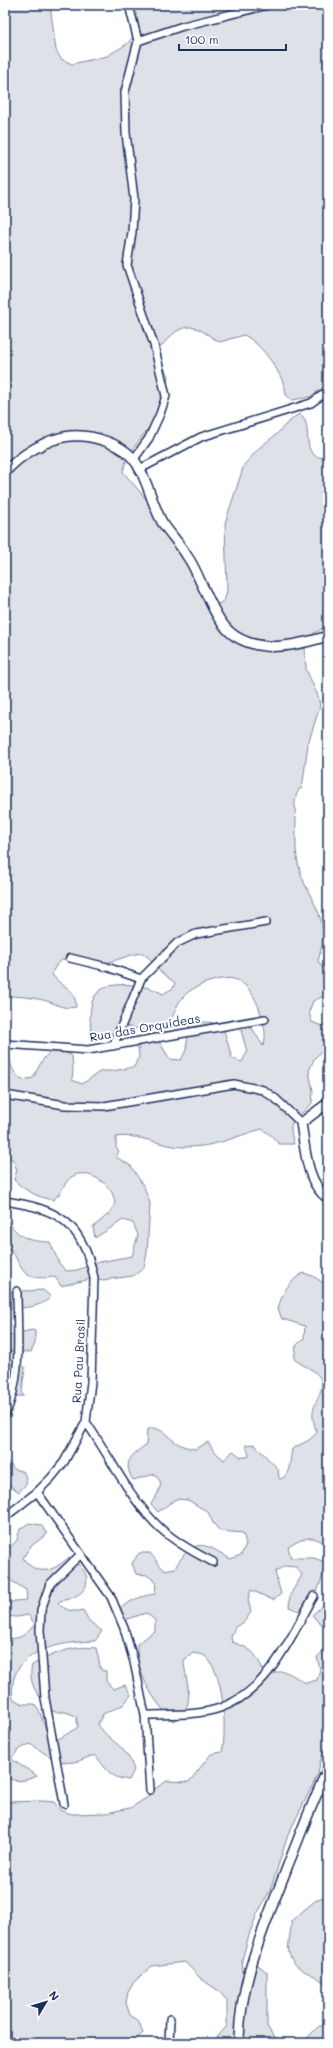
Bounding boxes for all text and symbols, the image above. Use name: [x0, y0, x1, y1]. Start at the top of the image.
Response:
scale bar: [179, 26, 286, 52]
text: 100 m: [185, 31, 219, 47]
street label: Rua das Orquídeas: [88, 1009, 202, 1045]
street label: Rua Pau Brasil: [68, 1318, 88, 1403]
north arrow: [26, 1982, 66, 2022]
text: N: [46, 1988, 63, 2003]

